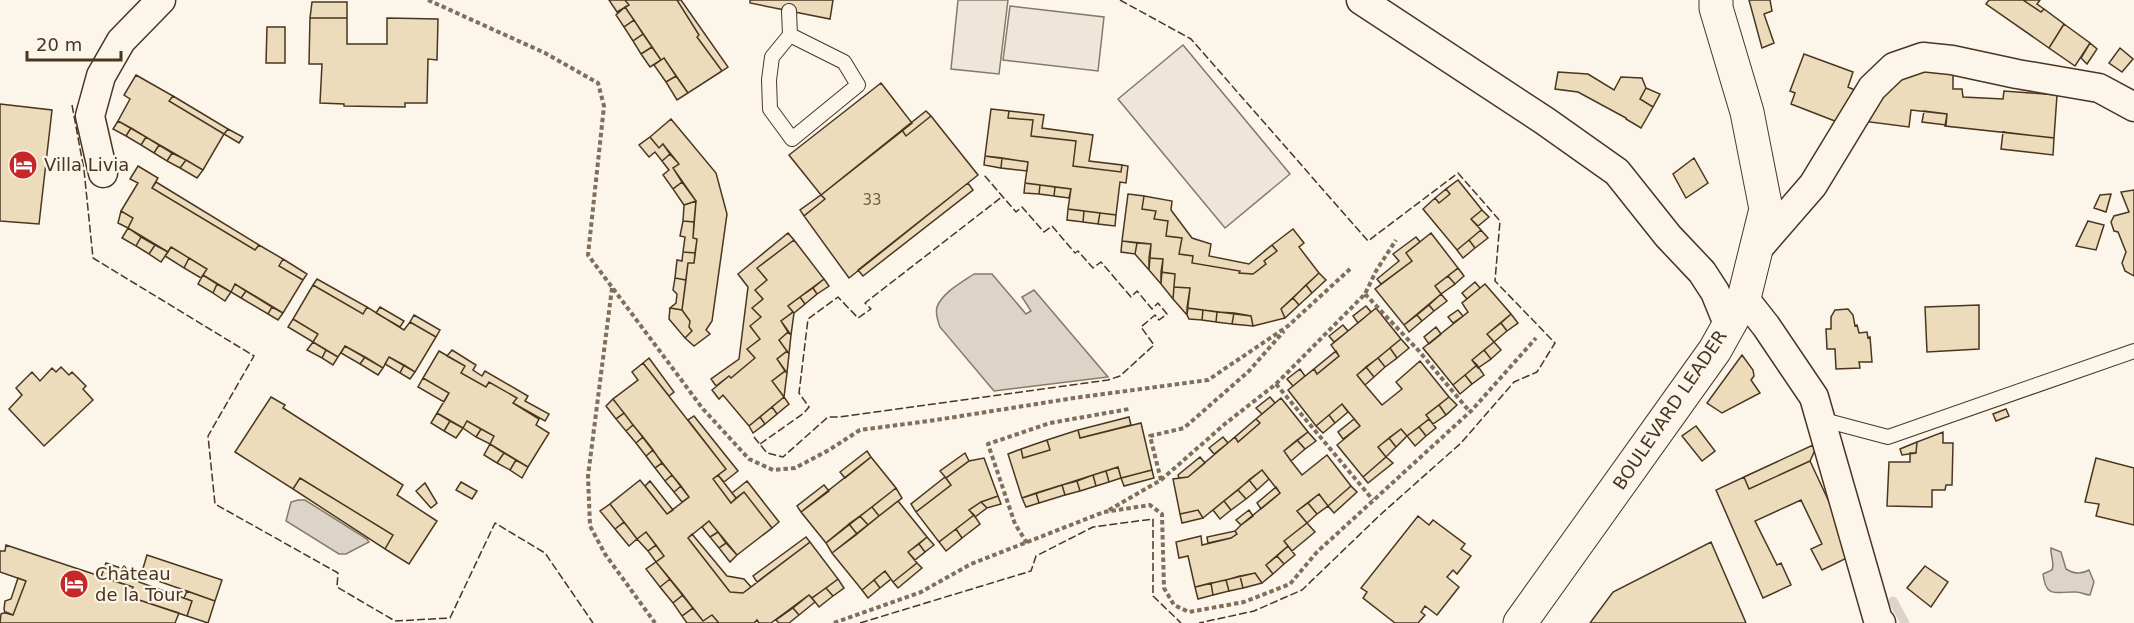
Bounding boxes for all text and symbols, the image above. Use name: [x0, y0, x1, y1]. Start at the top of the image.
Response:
scale bar: [27, 24, 122, 62]
text: 20 m: [36, 34, 82, 55]
hotel icon: Villa Livia: [7, 149, 39, 181]
place label: Villa Livia: [44, 154, 129, 175]
house number: 33: [862, 191, 882, 209]
street label: BOULEVARD LEADER: [1608, 326, 1731, 493]
place label: Château de la Tour: [95, 563, 183, 605]
hotel icon: Château de la Tour: [58, 568, 90, 600]

